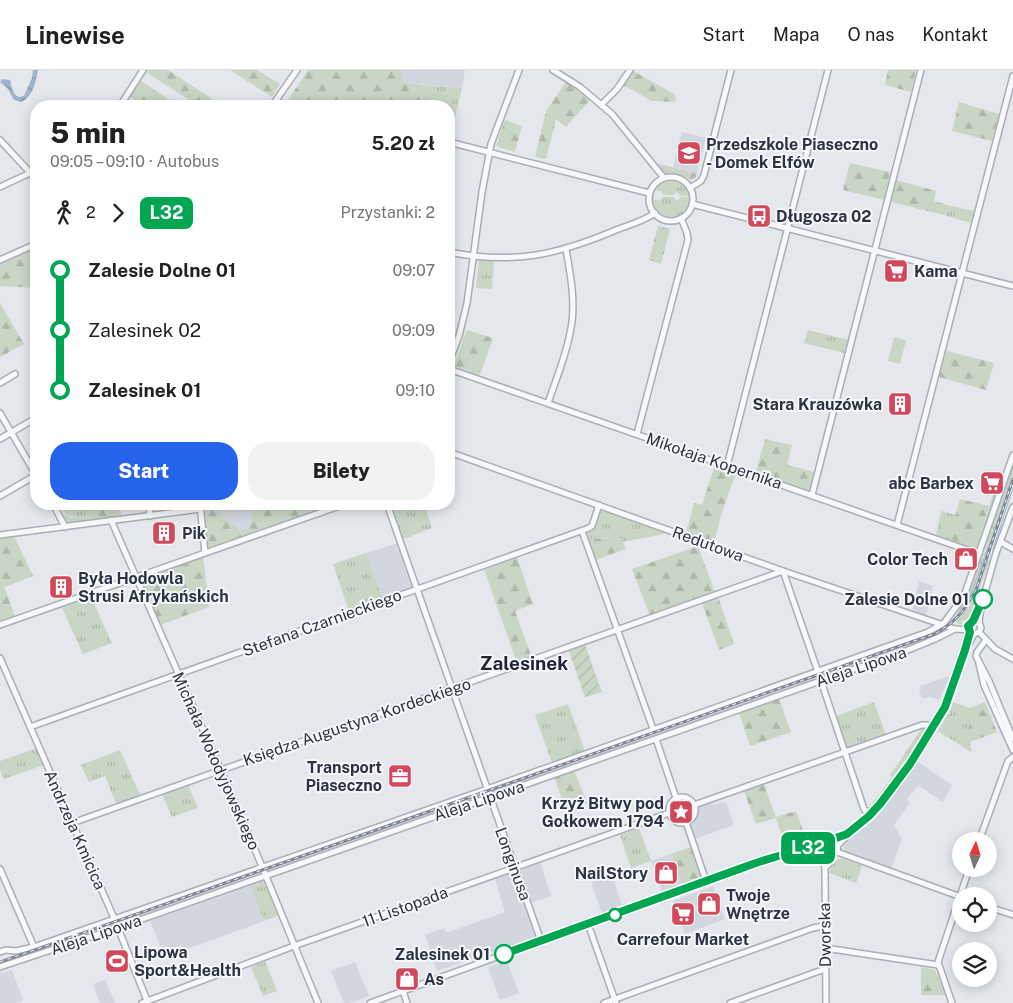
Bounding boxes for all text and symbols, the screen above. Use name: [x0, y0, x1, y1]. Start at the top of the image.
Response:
text: Linewise: [25, 21, 125, 49]
text: Start: [703, 24, 745, 45]
text: Mapa: [773, 24, 819, 45]
text: O nas: [847, 24, 894, 45]
text: Kontakt: [922, 24, 988, 45]
text: 5 min: [50, 116, 125, 149]
text: 5.20 zł: [372, 132, 435, 154]
place label: Przedszkole Piaseczno - Domek Elfów: [706, 135, 878, 172]
school or university icon: Przedszkole Piaseczno - Domek Elfów: [676, 140, 702, 166]
text: 09:05 – 09:10 · Autobus: [50, 152, 219, 171]
icon: walk: [50, 199, 78, 227]
icon: forward: [104, 199, 132, 227]
text: L32: [150, 202, 183, 223]
text: 2: [86, 203, 96, 222]
text: Przystanki: 2: [340, 203, 435, 222]
bus stop icon: Długosza 02: [746, 203, 772, 229]
place label: Długosza 02: [776, 207, 871, 226]
supermarket icon: Kama: [883, 258, 909, 284]
text: Zalesie Dolne 01: [88, 259, 236, 281]
text: 09:07: [393, 261, 435, 280]
place label: Kama: [914, 262, 958, 281]
text: Zalesinek 02: [88, 319, 201, 341]
text: 09:09: [392, 321, 435, 340]
text: Zalesinek 01: [88, 379, 201, 401]
text: 09:10: [395, 381, 435, 400]
building icon: Stara Krauzówka: [887, 391, 913, 417]
place label: Stara Krauzówka: [752, 395, 882, 414]
street label: Mikołaja Kopernika: [644, 429, 784, 493]
button: Start: [50, 442, 238, 500]
button: Bilety: [248, 442, 435, 500]
supermarket icon: abc Barbex: [979, 470, 1005, 496]
place label: abc Barbex: [889, 474, 975, 493]
building icon: Pik: [151, 520, 177, 546]
street label: Redutowa: [670, 522, 746, 566]
place label: Pik: [182, 524, 206, 543]
shop icon: Color Tech: [953, 546, 979, 572]
place label: Color Tech: [867, 550, 948, 569]
place label: Była Hodowla Strusi Afrykańskich: [78, 569, 229, 606]
building icon: Była Hodowla Strusi Afrykańskich: [48, 574, 74, 600]
street label: Stefana Czarnieckiego: [240, 585, 404, 661]
marker: Zalesie Dolne 01: [973, 589, 993, 609]
place label: Zalesie Dolne 01: [844, 590, 969, 609]
street label: Aleja Lipowa: [813, 643, 909, 691]
district label: Zalesinek: [480, 652, 568, 674]
street label: Michała Wołodyjowskiego: [168, 669, 264, 853]
street label: Księdza Augustyna Kordeckiego: [241, 674, 473, 770]
place label: Transport Piaseczno: [305, 758, 382, 795]
office icon: Transport Piaseczno: [387, 763, 413, 789]
street label: Andrzeja Kmicica: [40, 767, 110, 893]
street label: Aleja Lipowa: [431, 777, 527, 825]
place label: Krzyż Bitwy pod Gołkowem 1794: [541, 794, 664, 831]
place icon: Krzyż Bitwy pod Gołkowem 1794: [668, 799, 694, 825]
street label: Longinusa: [491, 825, 535, 903]
line badge: L32: [779, 832, 837, 864]
north arrow: [952, 832, 998, 878]
map controls: [952, 832, 997, 987]
text: L32: [791, 837, 825, 858]
shop icon: NailStory: [653, 860, 679, 886]
place label: NailStory: [575, 864, 648, 883]
street label: 11 Listopada: [360, 883, 450, 931]
place label: Twoje Wnętrze: [726, 886, 790, 923]
button: locate: [952, 887, 997, 932]
shop icon: Twoje Wnętrze: [696, 891, 722, 917]
supermarket icon: Carrefour Market: [670, 901, 696, 927]
street label: Dworska: [815, 903, 835, 967]
unlabelled marker: [608, 908, 622, 922]
street label: Aleja Lipowa: [48, 911, 144, 959]
place label: Carrefour Market: [617, 930, 750, 949]
button: layers: [952, 942, 997, 987]
place label: Lipowa Sport&Health: [134, 943, 241, 980]
marker: Zalesinek 01: [494, 944, 514, 964]
place label: Zalesinek 01: [395, 945, 490, 964]
sports icon: Lipowa Sport&Health: [104, 948, 130, 974]
shop icon: As: [394, 966, 420, 992]
place label: As: [424, 970, 444, 989]

